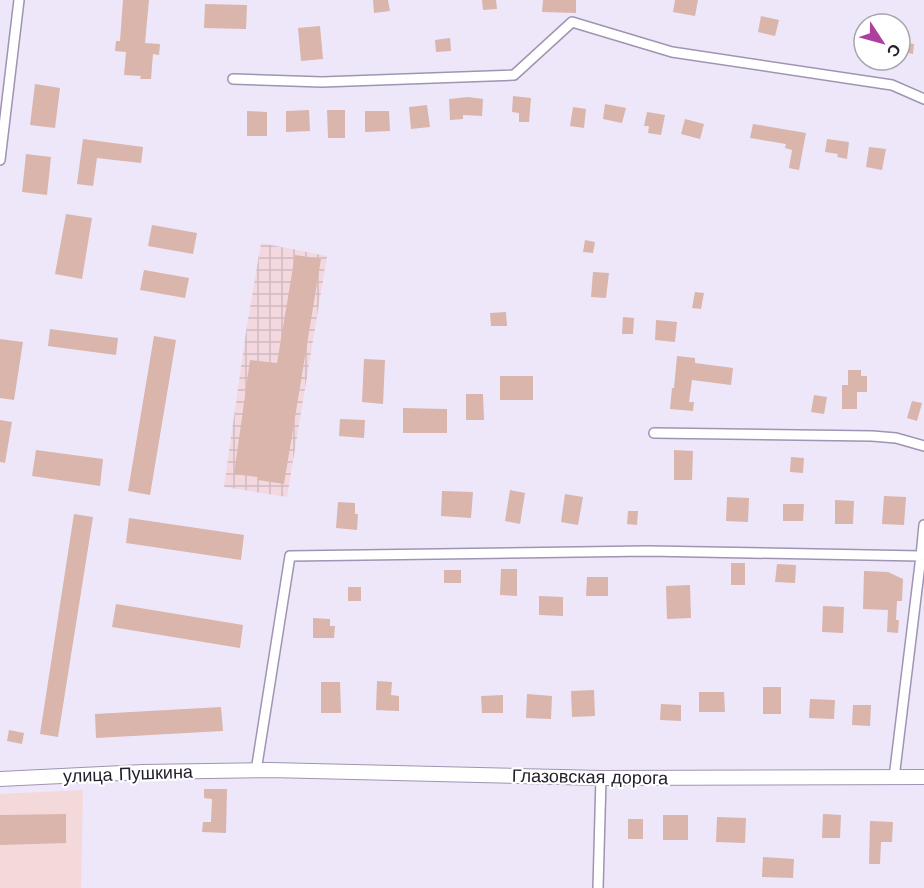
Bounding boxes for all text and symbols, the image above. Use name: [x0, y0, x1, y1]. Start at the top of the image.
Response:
north arrow: [852, 12, 912, 72]
text: С: [882, 40, 905, 61]
street label: улица Пушкина: [63, 761, 194, 786]
street label: Глазовская дорога: [512, 765, 669, 788]

